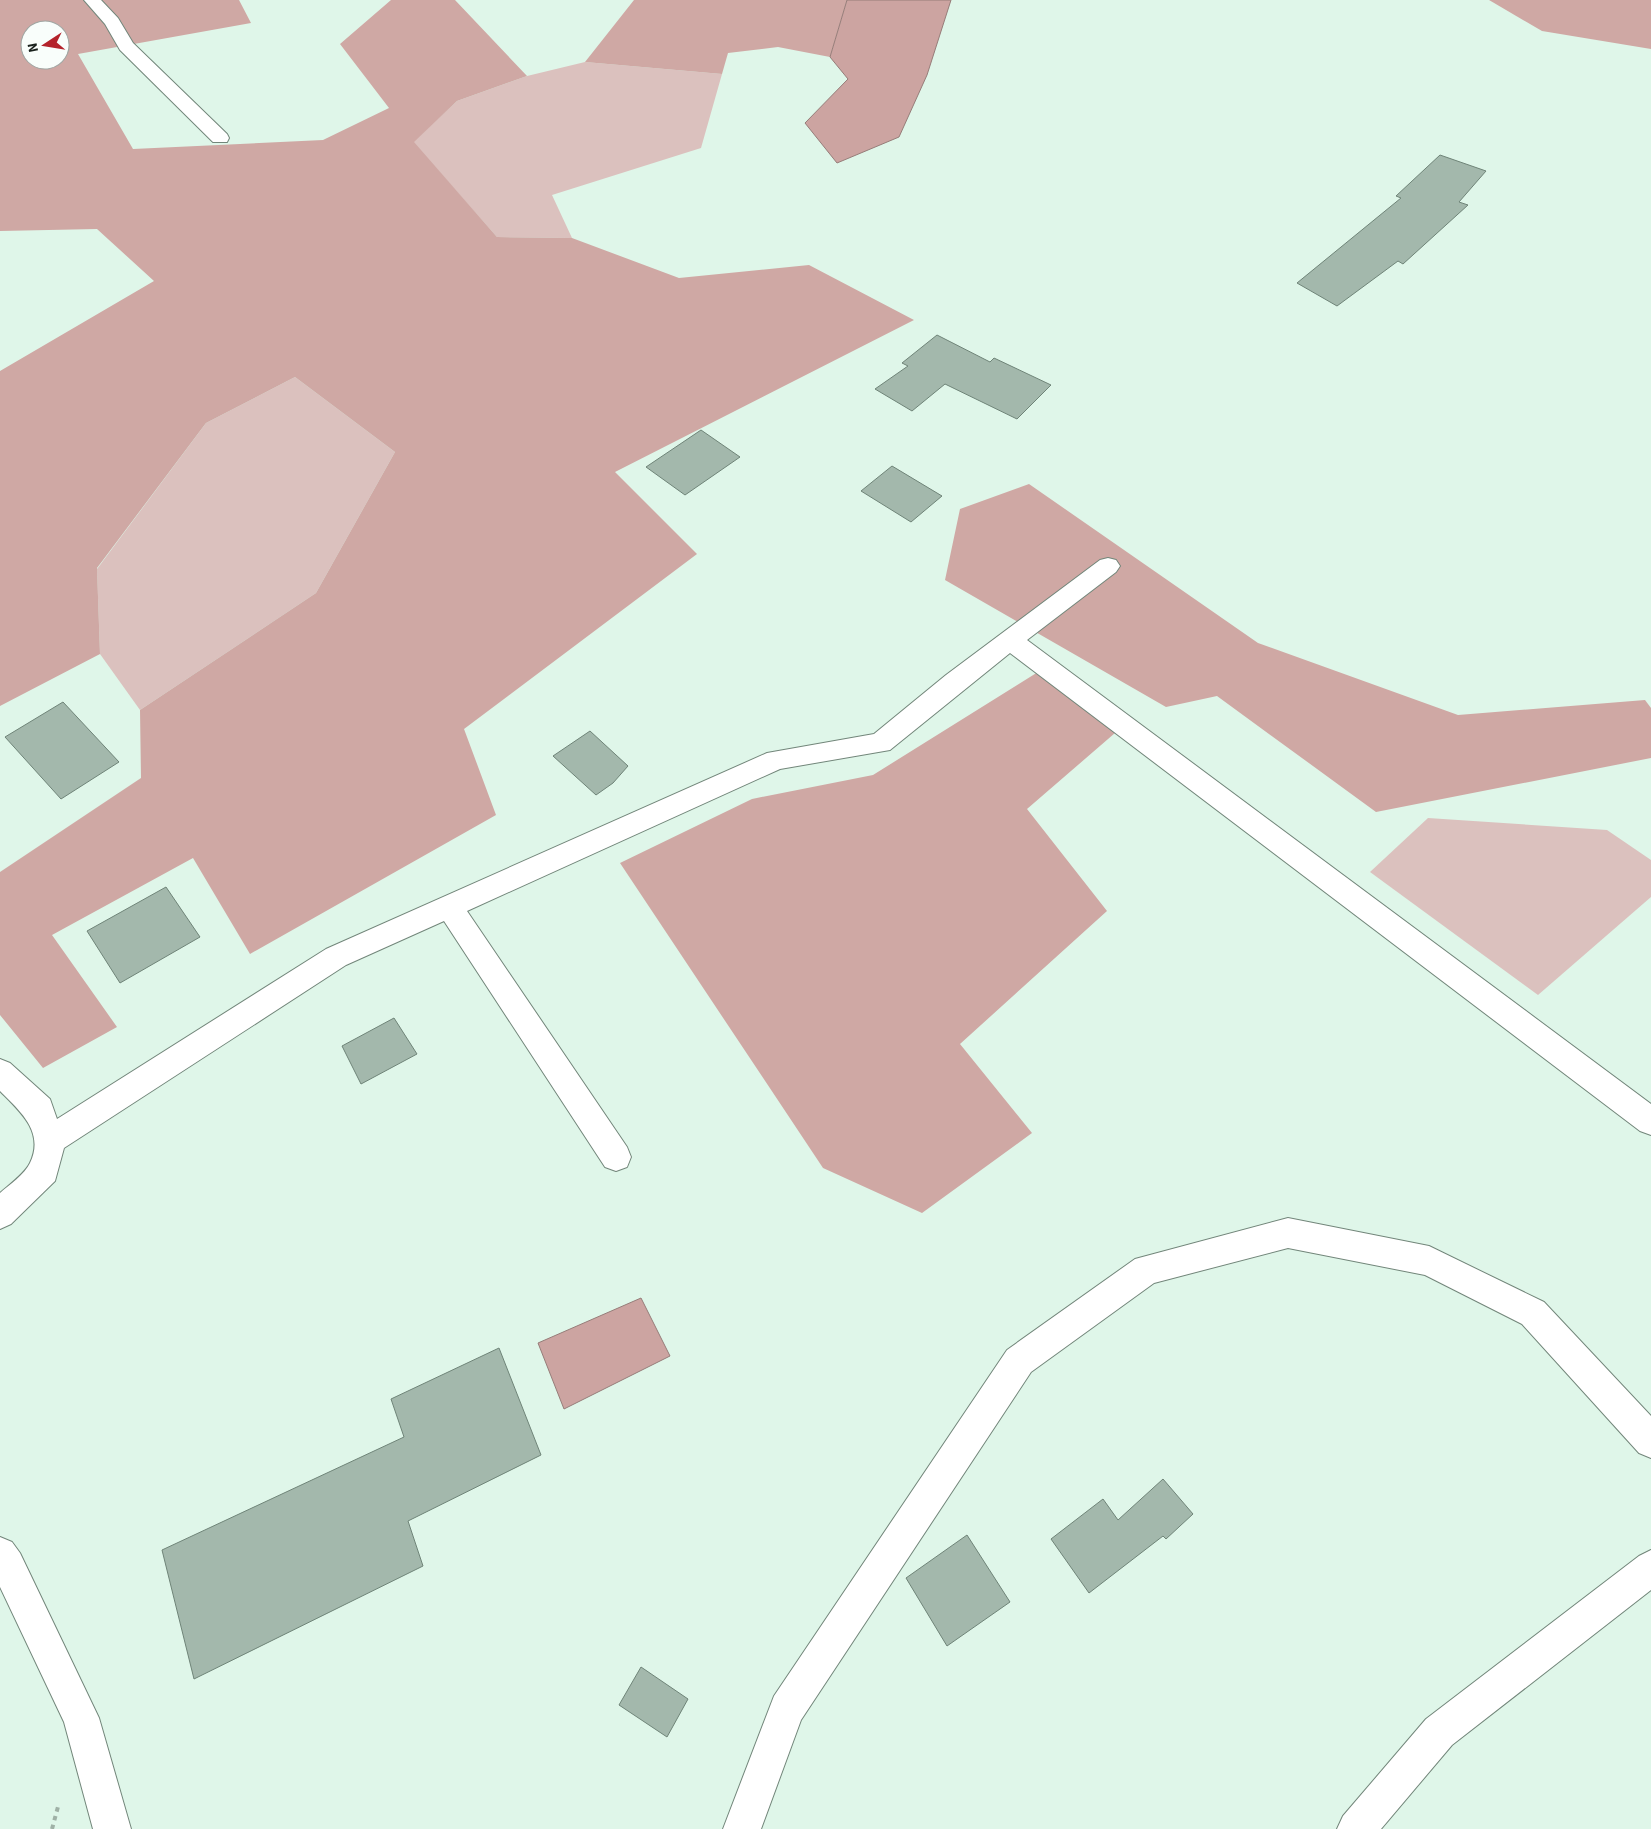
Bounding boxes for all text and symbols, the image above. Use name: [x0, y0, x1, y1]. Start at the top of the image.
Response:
north arrow: [20, 20, 70, 70]
text: N: [23, 41, 44, 54]

